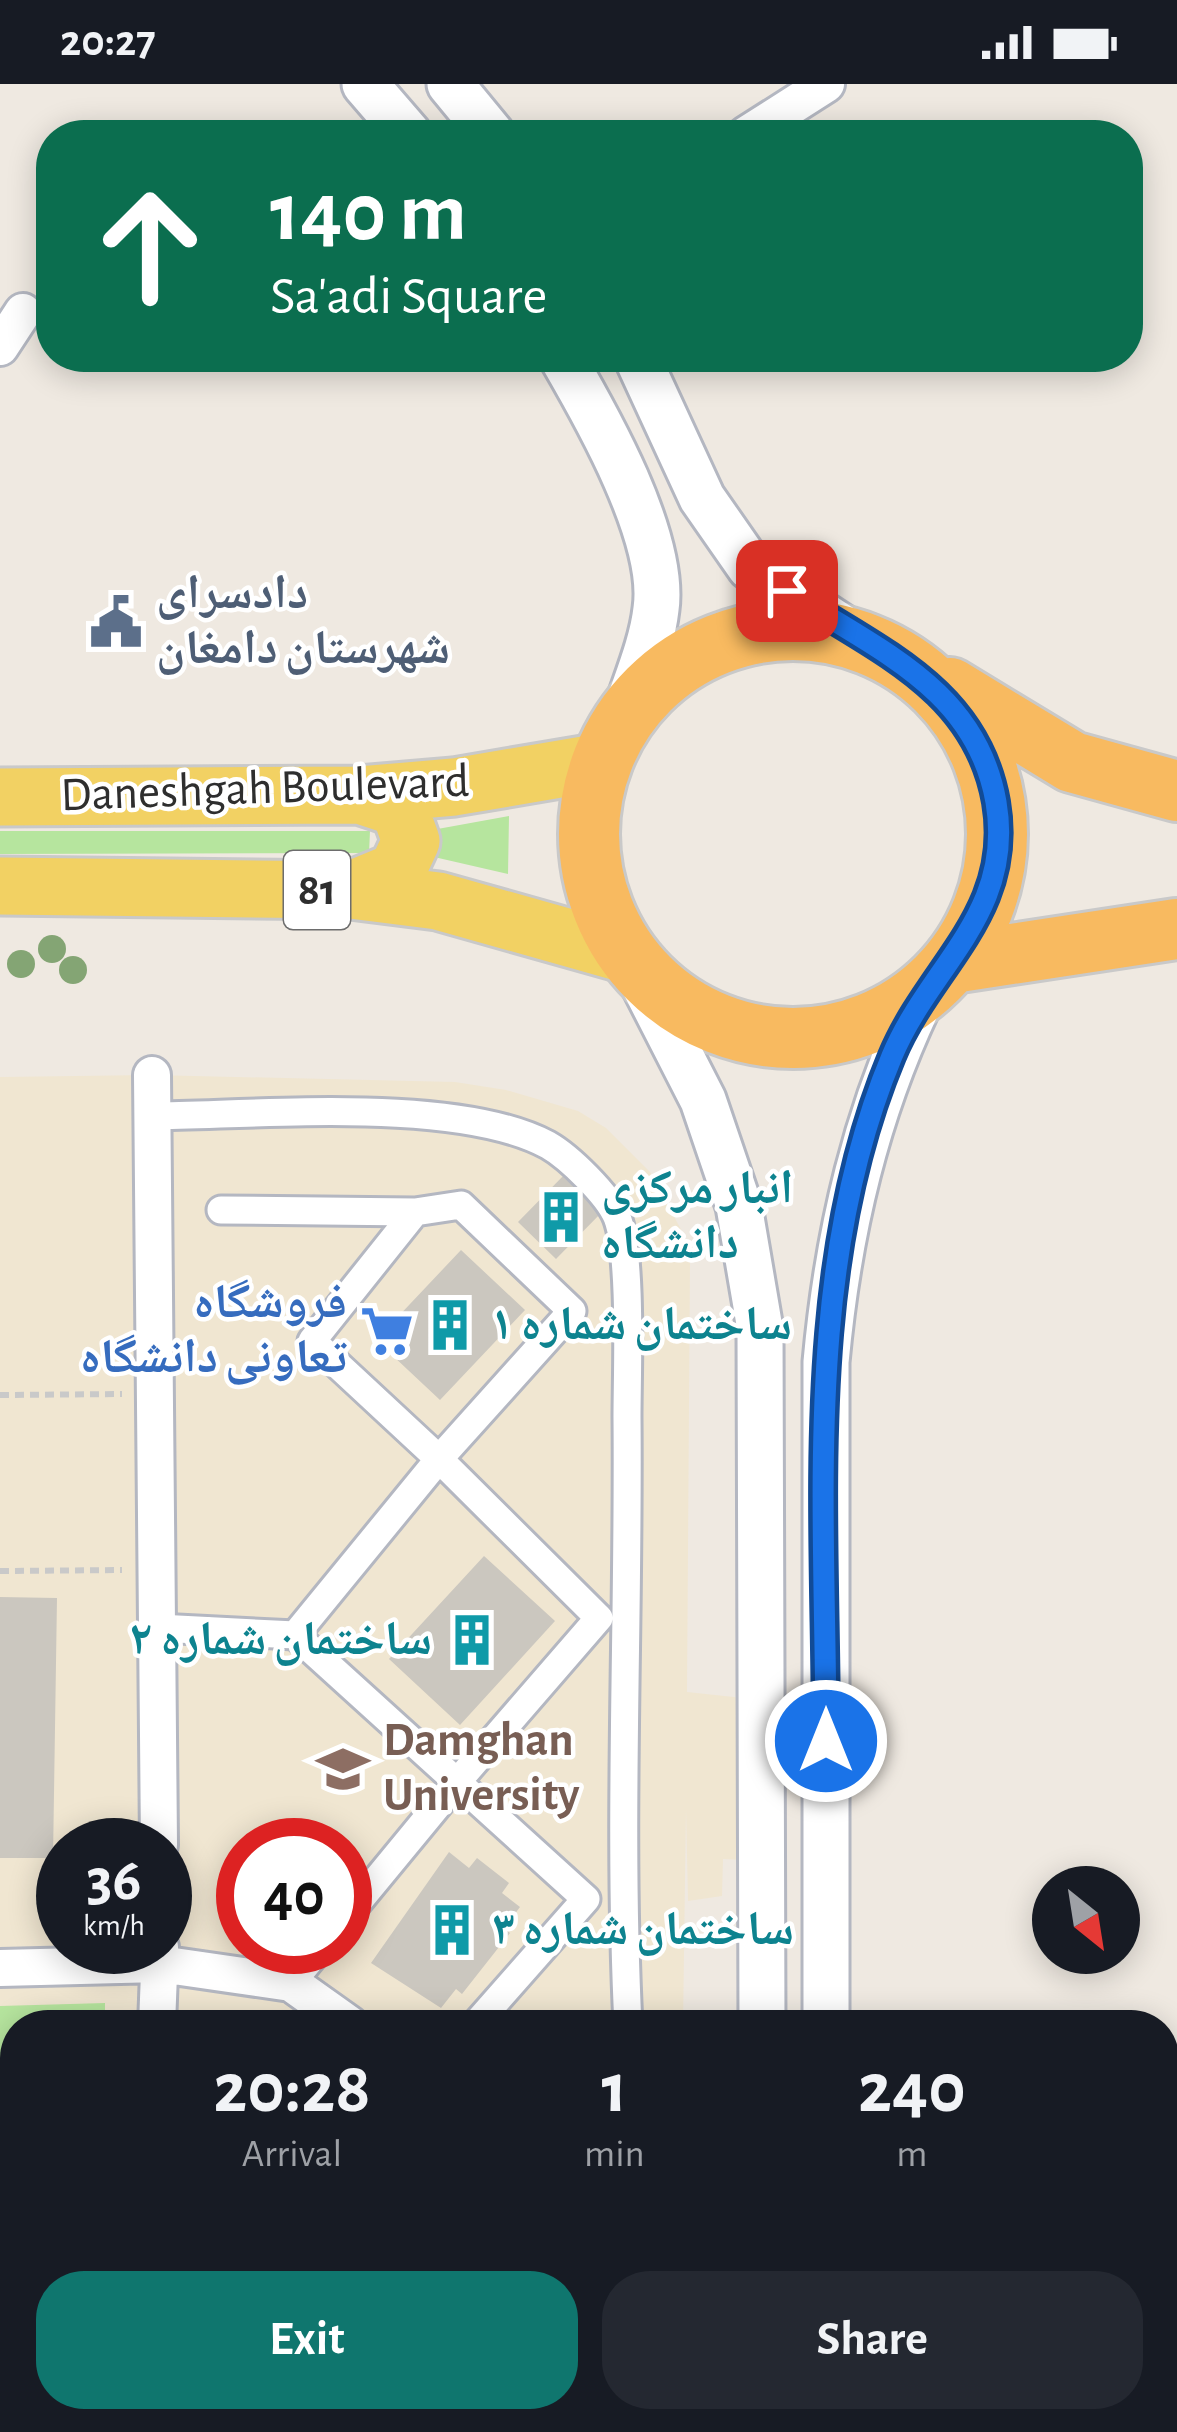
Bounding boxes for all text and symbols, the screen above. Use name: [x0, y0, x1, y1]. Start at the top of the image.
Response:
text: 20:27: [60, 19, 156, 64]
icon: ahead: [72, 168, 228, 324]
text: 140 m: [270, 172, 467, 256]
text: Sa'adi Square: [270, 270, 547, 324]
pin: [736, 540, 838, 642]
icon: arrive: [754, 558, 820, 624]
place label: دادسرای شهرستان دامغان: [156, 570, 450, 675]
public building icon: دادسرای شهرستان دامغان: [87, 593, 145, 651]
street label: Daneshgah Boulevard: [60, 758, 470, 820]
road number: 81: [284, 851, 350, 929]
place label: انبار مرکزی دانشگاه: [601, 1165, 793, 1268]
building icon: انبار مرکزی دانشگاه: [532, 1188, 590, 1246]
place label: فروشگاه تعاونی دانشگاه: [80, 1279, 347, 1385]
building icon: ساختمان شماره ۱: [421, 1296, 479, 1354]
place label: ساختمان شماره ۱: [490, 1301, 792, 1351]
supermarket icon: فروشگاه تعاونی دانشگاه: [358, 1302, 416, 1360]
building icon: ساختمان شماره ۲: [443, 1611, 501, 1669]
place label: ساختمان شماره ۲: [130, 1616, 432, 1666]
position arrow: [763, 1678, 889, 1804]
place label: Damghan University: [383, 1717, 580, 1820]
school or university icon: Damghan University: [314, 1740, 372, 1798]
speed limit sign: 40: [216, 1818, 372, 1974]
text: 36: [87, 1851, 141, 1911]
north arrow: [1032, 1866, 1140, 1974]
map controls: [1032, 1866, 1140, 1974]
building icon: ساختمان شماره ۳: [423, 1901, 481, 1959]
place label: ساختمان شماره ۳: [492, 1906, 794, 1956]
text: km/h: [83, 1911, 145, 1941]
text: 20:28: [213, 2053, 371, 2125]
text: 1: [601, 2053, 627, 2125]
text: 240: [858, 2053, 966, 2125]
text: Arrival: [242, 2135, 342, 2174]
text: min: [584, 2135, 645, 2174]
text: m: [896, 2135, 927, 2174]
button: Exit: [36, 2271, 578, 2409]
button: Share: [602, 2271, 1143, 2409]

